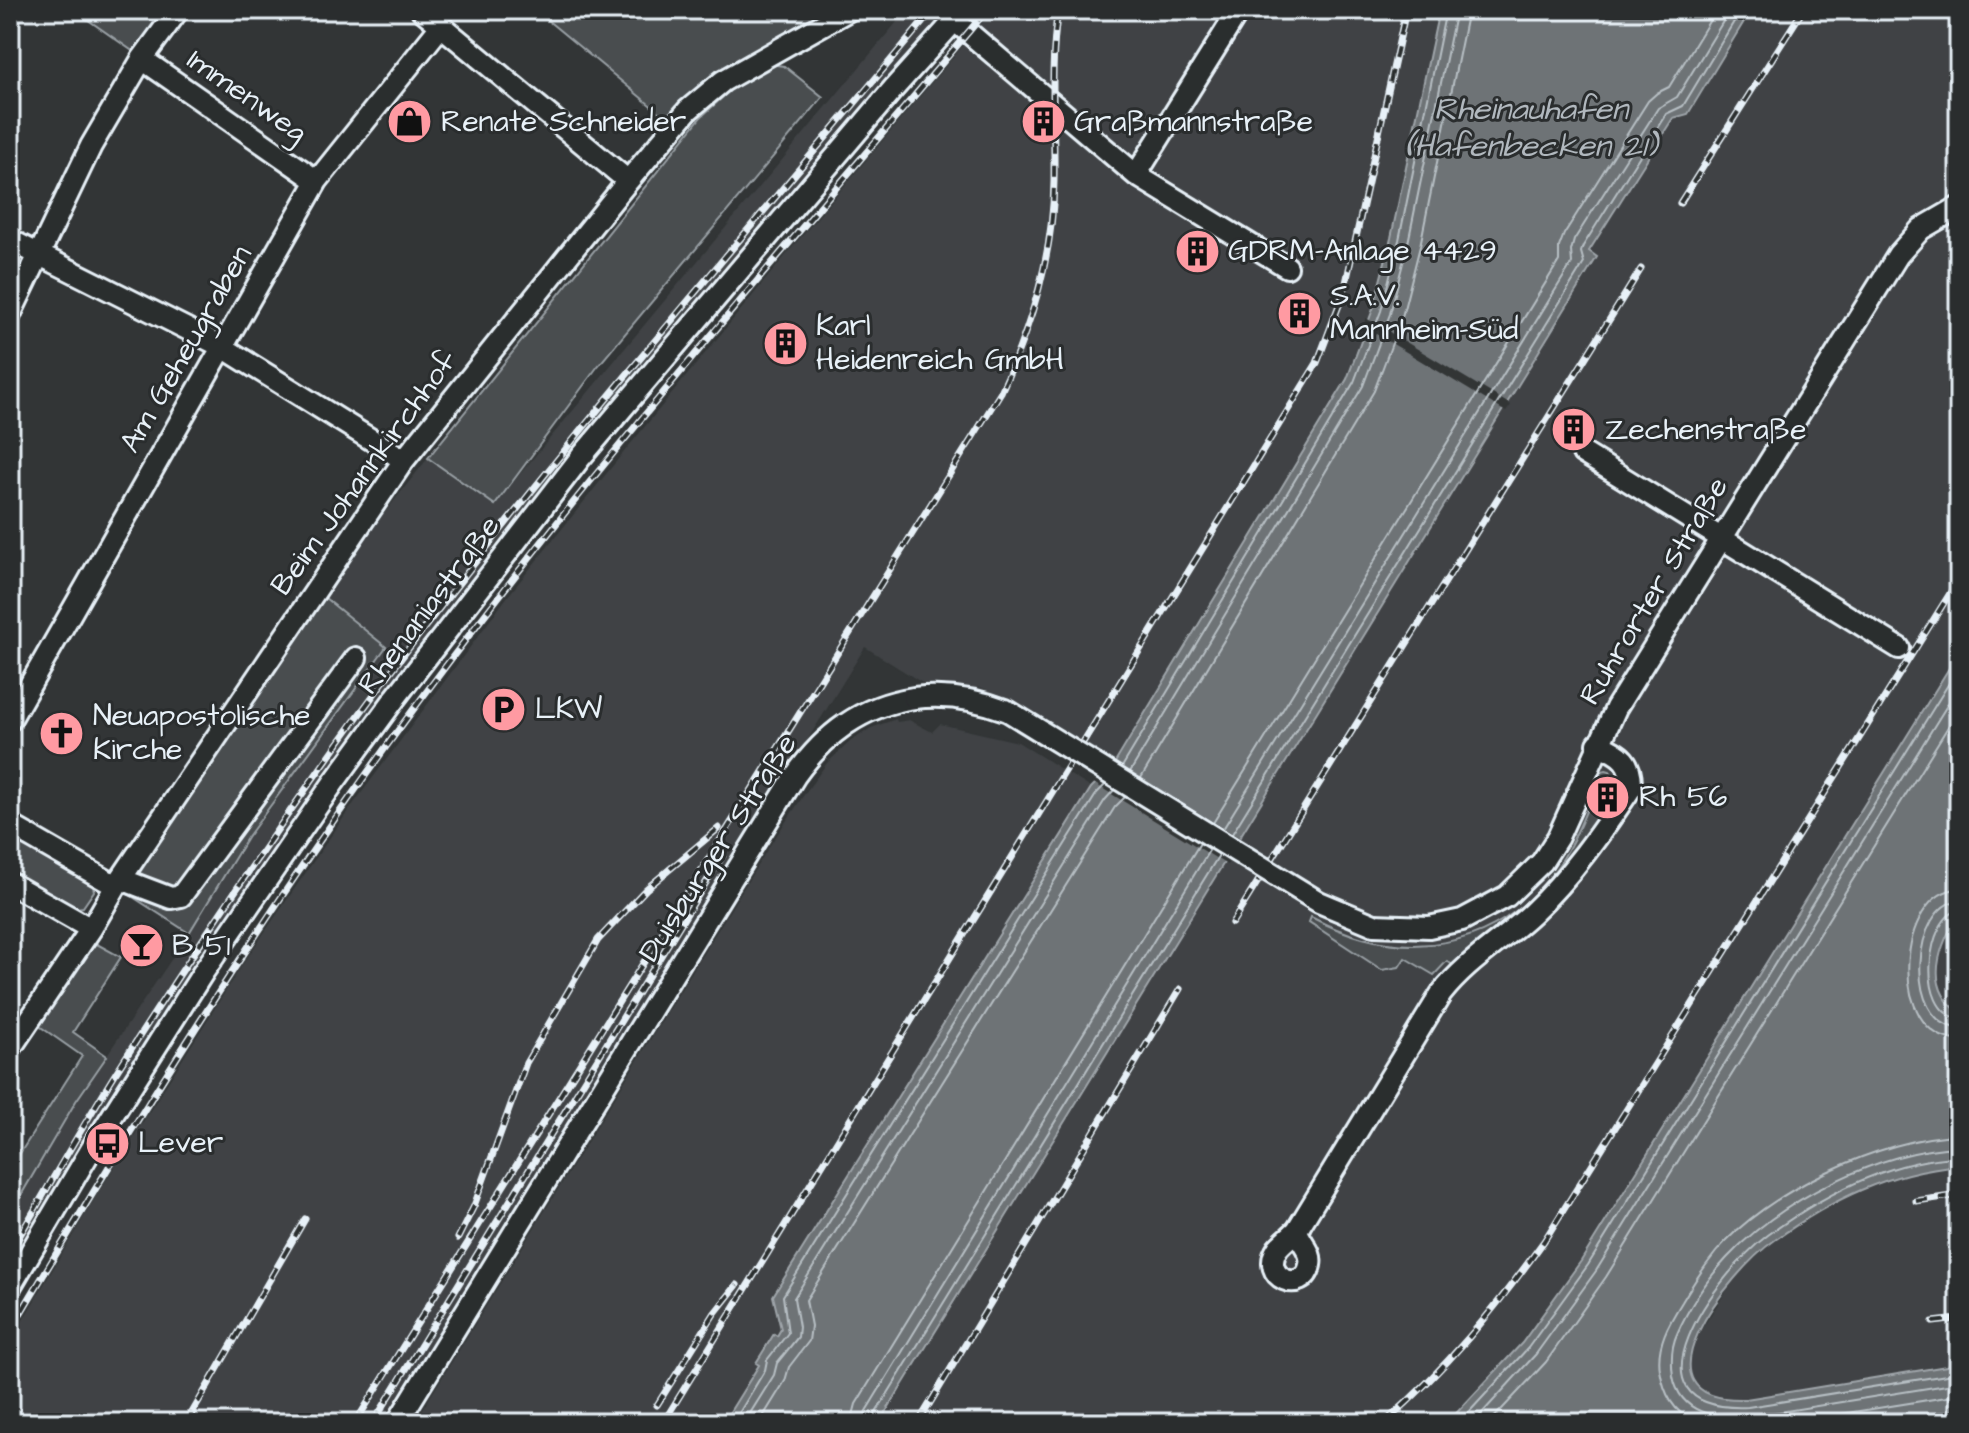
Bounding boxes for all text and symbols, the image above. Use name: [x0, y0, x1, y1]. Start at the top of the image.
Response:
street label: Immenweg: [178, 39, 316, 154]
water label: Rheinauhafen (Hafenbecken 21): [1405, 87, 1660, 169]
shop icon: Renate Schneider: [386, 98, 434, 146]
building icon: Graßmannstraße: [1019, 98, 1067, 146]
place label: Renate Schneider: [441, 101, 686, 143]
place label: Graßmannstraße: [1074, 101, 1313, 143]
building icon: GDRM-Anlage 4429: [1173, 227, 1221, 275]
place label: GDRM-Anlage 4429: [1228, 230, 1497, 273]
street label: Am Geheugraben: [109, 237, 263, 461]
place label: S.A.V. Mannheim-Süd: [1330, 275, 1518, 351]
building icon: S.A.V. Mannheim-Süd: [1275, 289, 1323, 337]
place label: Karl Heidenreich GmbH: [816, 305, 1064, 381]
building icon: Karl Heidenreich GmbH: [761, 319, 809, 367]
street label: Beim Johannkirchhof: [261, 342, 467, 604]
building icon: Zechenstraße: [1550, 406, 1598, 454]
place label: Zechenstraße: [1605, 409, 1806, 451]
street label: Ruhrorter Straße: [1569, 469, 1739, 713]
street label: Rhenaniastraße: [348, 507, 510, 703]
parking icon: LKW: [480, 685, 528, 733]
place label: LKW: [535, 688, 602, 730]
place label: Neuapostolische Kirche: [93, 695, 311, 771]
church icon: Neuapostolische Kirche: [38, 709, 86, 757]
street label: Duisburger Straße: [629, 726, 808, 971]
building icon: Rh 56: [1584, 773, 1632, 821]
place label: Rh 56: [1639, 776, 1727, 818]
bar icon: B 51: [117, 922, 165, 970]
place label: B 51: [172, 925, 231, 967]
bus stop icon: Lever: [83, 1119, 131, 1167]
place label: Lever: [138, 1122, 223, 1164]

